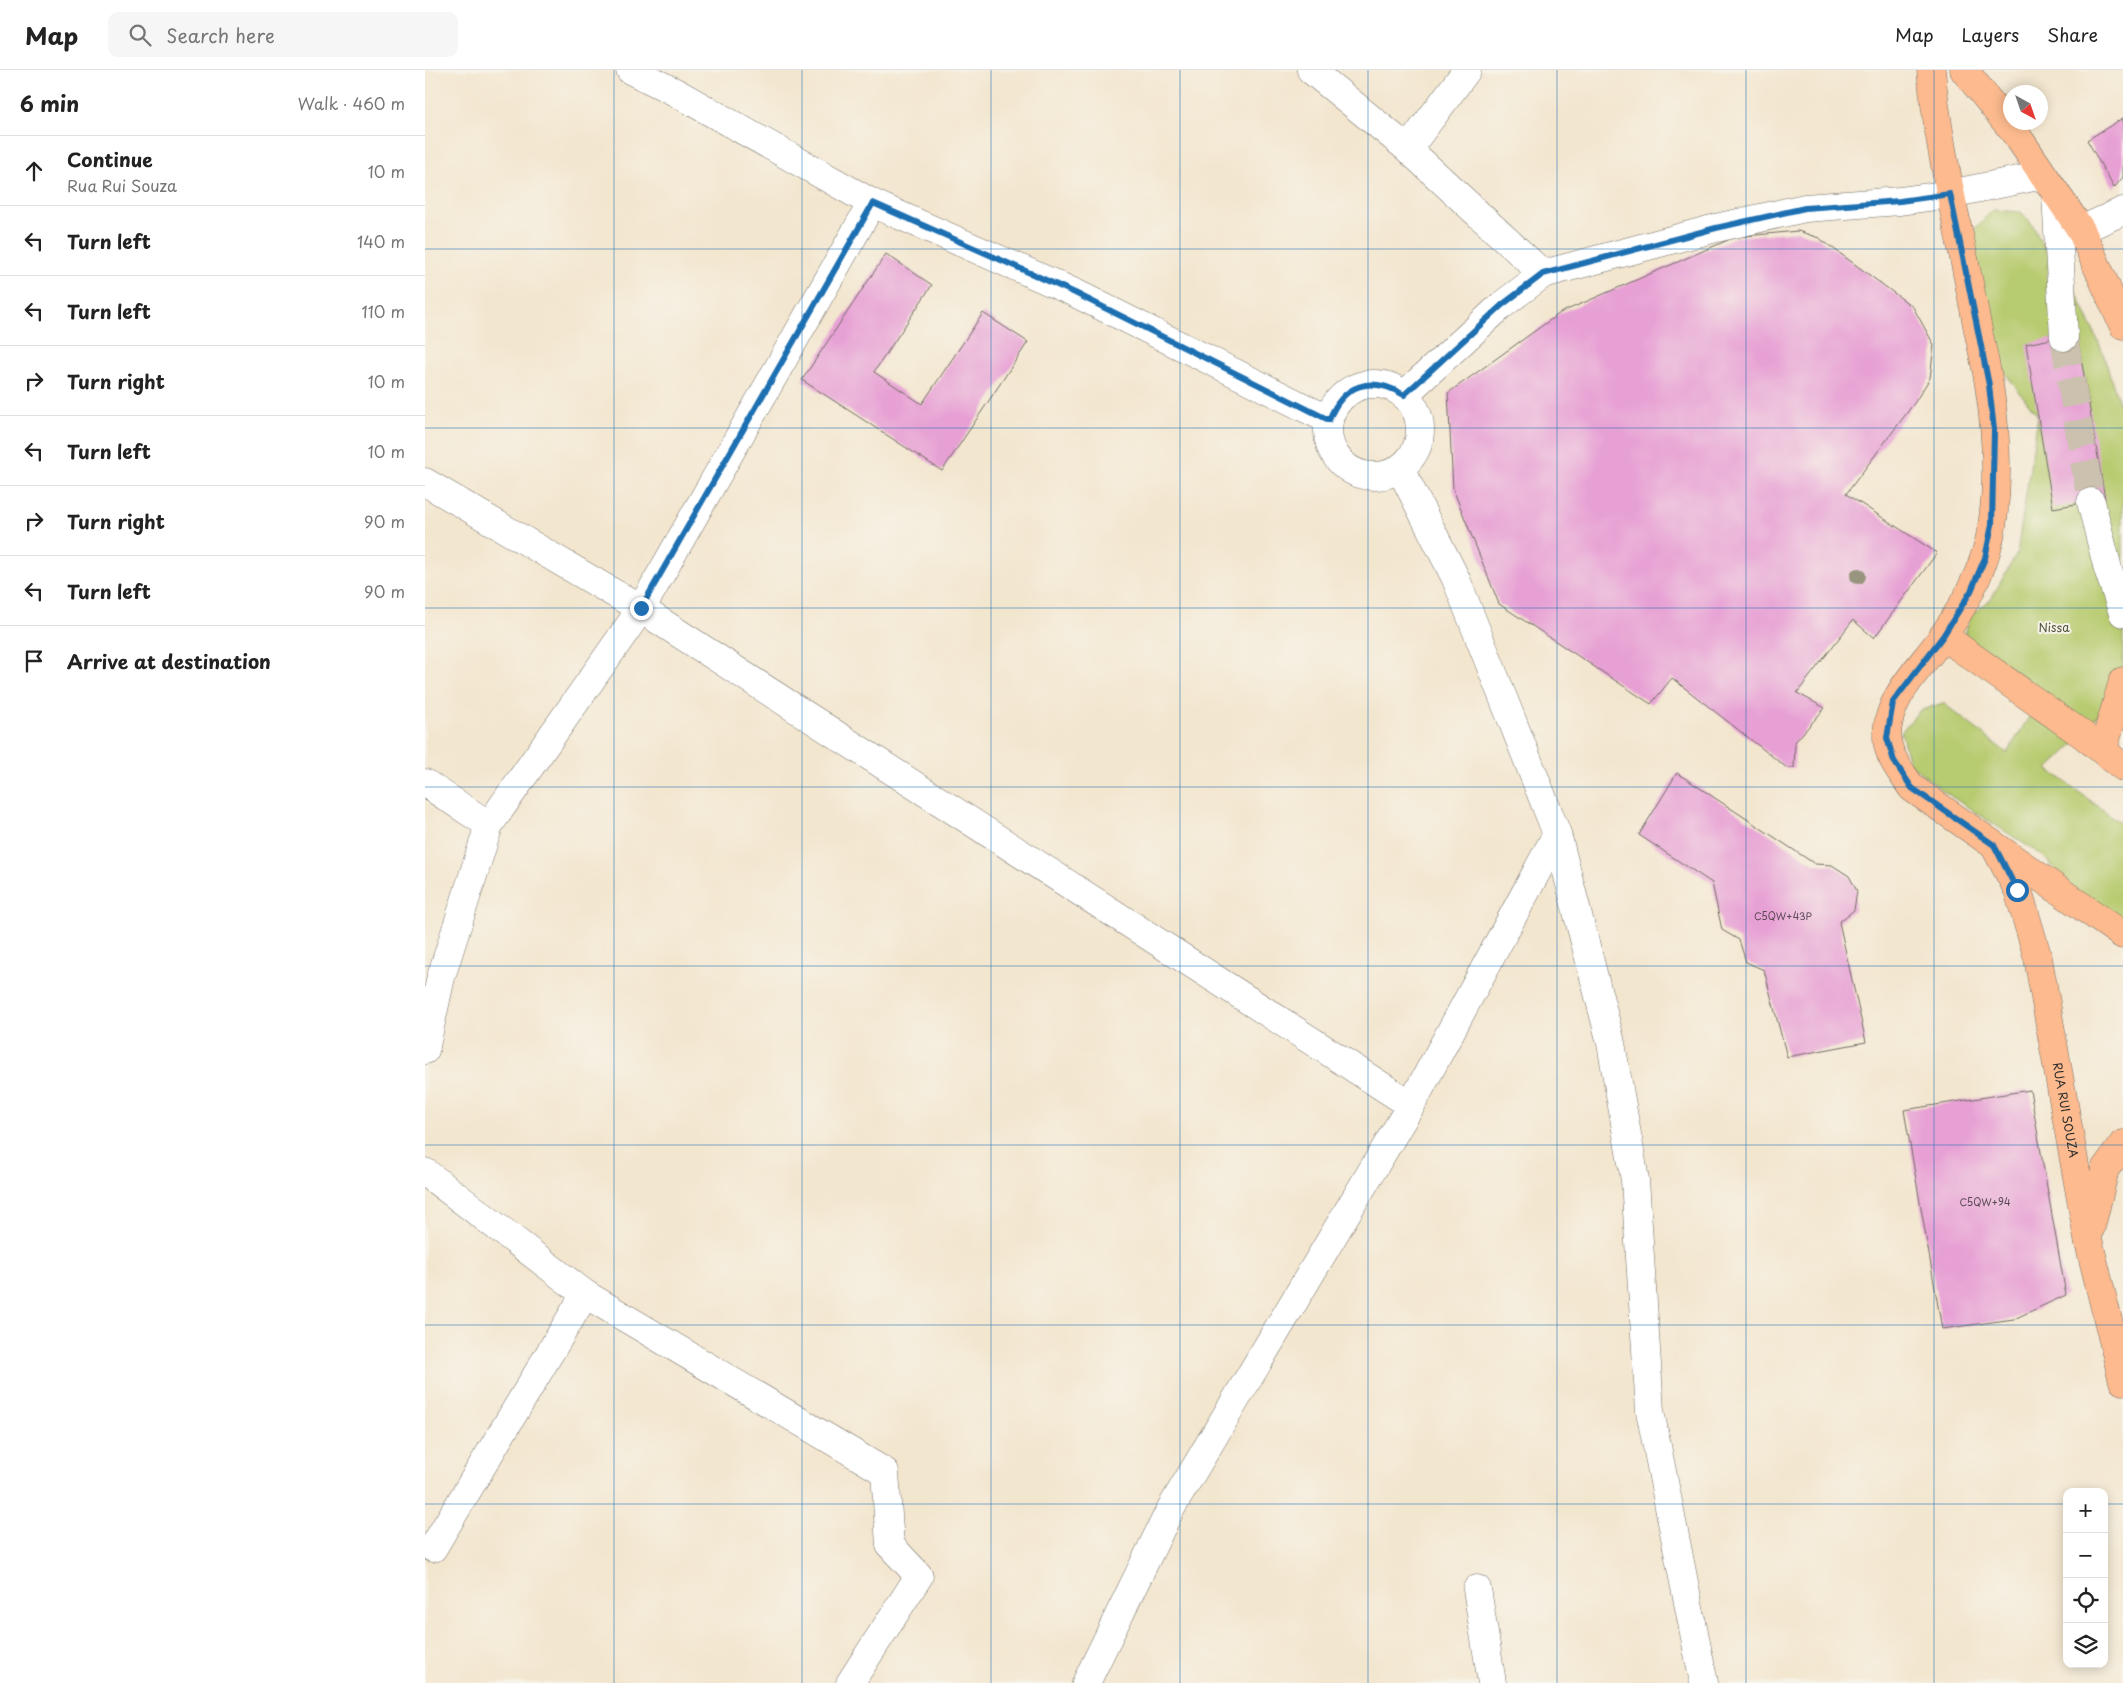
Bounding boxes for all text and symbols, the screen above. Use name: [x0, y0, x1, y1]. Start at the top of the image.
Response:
search box: [108, 12, 458, 57]
text: Map: [25, 17, 78, 53]
icon: search: [126, 21, 154, 49]
text: Search here: [166, 21, 275, 49]
text: Map: [1895, 21, 1934, 48]
text: Layers: [1962, 21, 2019, 48]
text: Share: [2047, 21, 2098, 48]
north arrow: [2003, 85, 2048, 130]
text: 6 min: [20, 87, 79, 119]
text: Walk · 460 m: [298, 91, 405, 115]
text: Continue: [67, 145, 153, 173]
icon: ahead: [20, 157, 48, 185]
text: 10 m: [368, 159, 405, 183]
text: Rua Rui Souza: [67, 173, 177, 197]
icon: left: [20, 227, 48, 255]
text: Turn left: [67, 227, 151, 255]
text: 140 m: [357, 229, 405, 253]
icon: left: [20, 297, 48, 325]
text: Turn left: [67, 297, 151, 325]
text: 110 m: [362, 299, 405, 323]
icon: right: [20, 367, 48, 395]
text: Turn right: [67, 367, 165, 395]
text: 10 m: [368, 369, 405, 393]
icon: left: [20, 437, 48, 465]
text: Turn left: [67, 437, 151, 465]
text: 10 m: [368, 439, 405, 463]
icon: right: [20, 507, 48, 535]
text: Turn right: [67, 507, 165, 535]
text: 90 m: [364, 509, 405, 533]
icon: left: [20, 577, 48, 605]
text: Turn left: [67, 577, 151, 605]
text: 90 m: [364, 579, 405, 603]
route end: [630, 597, 653, 620]
park label: Nissa: [2038, 618, 2070, 636]
icon: arrive: [20, 647, 48, 675]
text: Arrive at destination: [67, 647, 271, 675]
route start: [2006, 879, 2029, 902]
house number: C5QW+43P: [1754, 908, 1813, 923]
street label: RUA RUI SOUZA: [2049, 1061, 2083, 1159]
house number: C5QW+94: [1959, 1194, 2011, 1209]
map controls: [2063, 1488, 2108, 1668]
button: +: [2063, 1488, 2108, 1533]
button: −: [2063, 1533, 2108, 1578]
button: locate: [2063, 1578, 2108, 1623]
button: layers: [2063, 1623, 2108, 1668]

